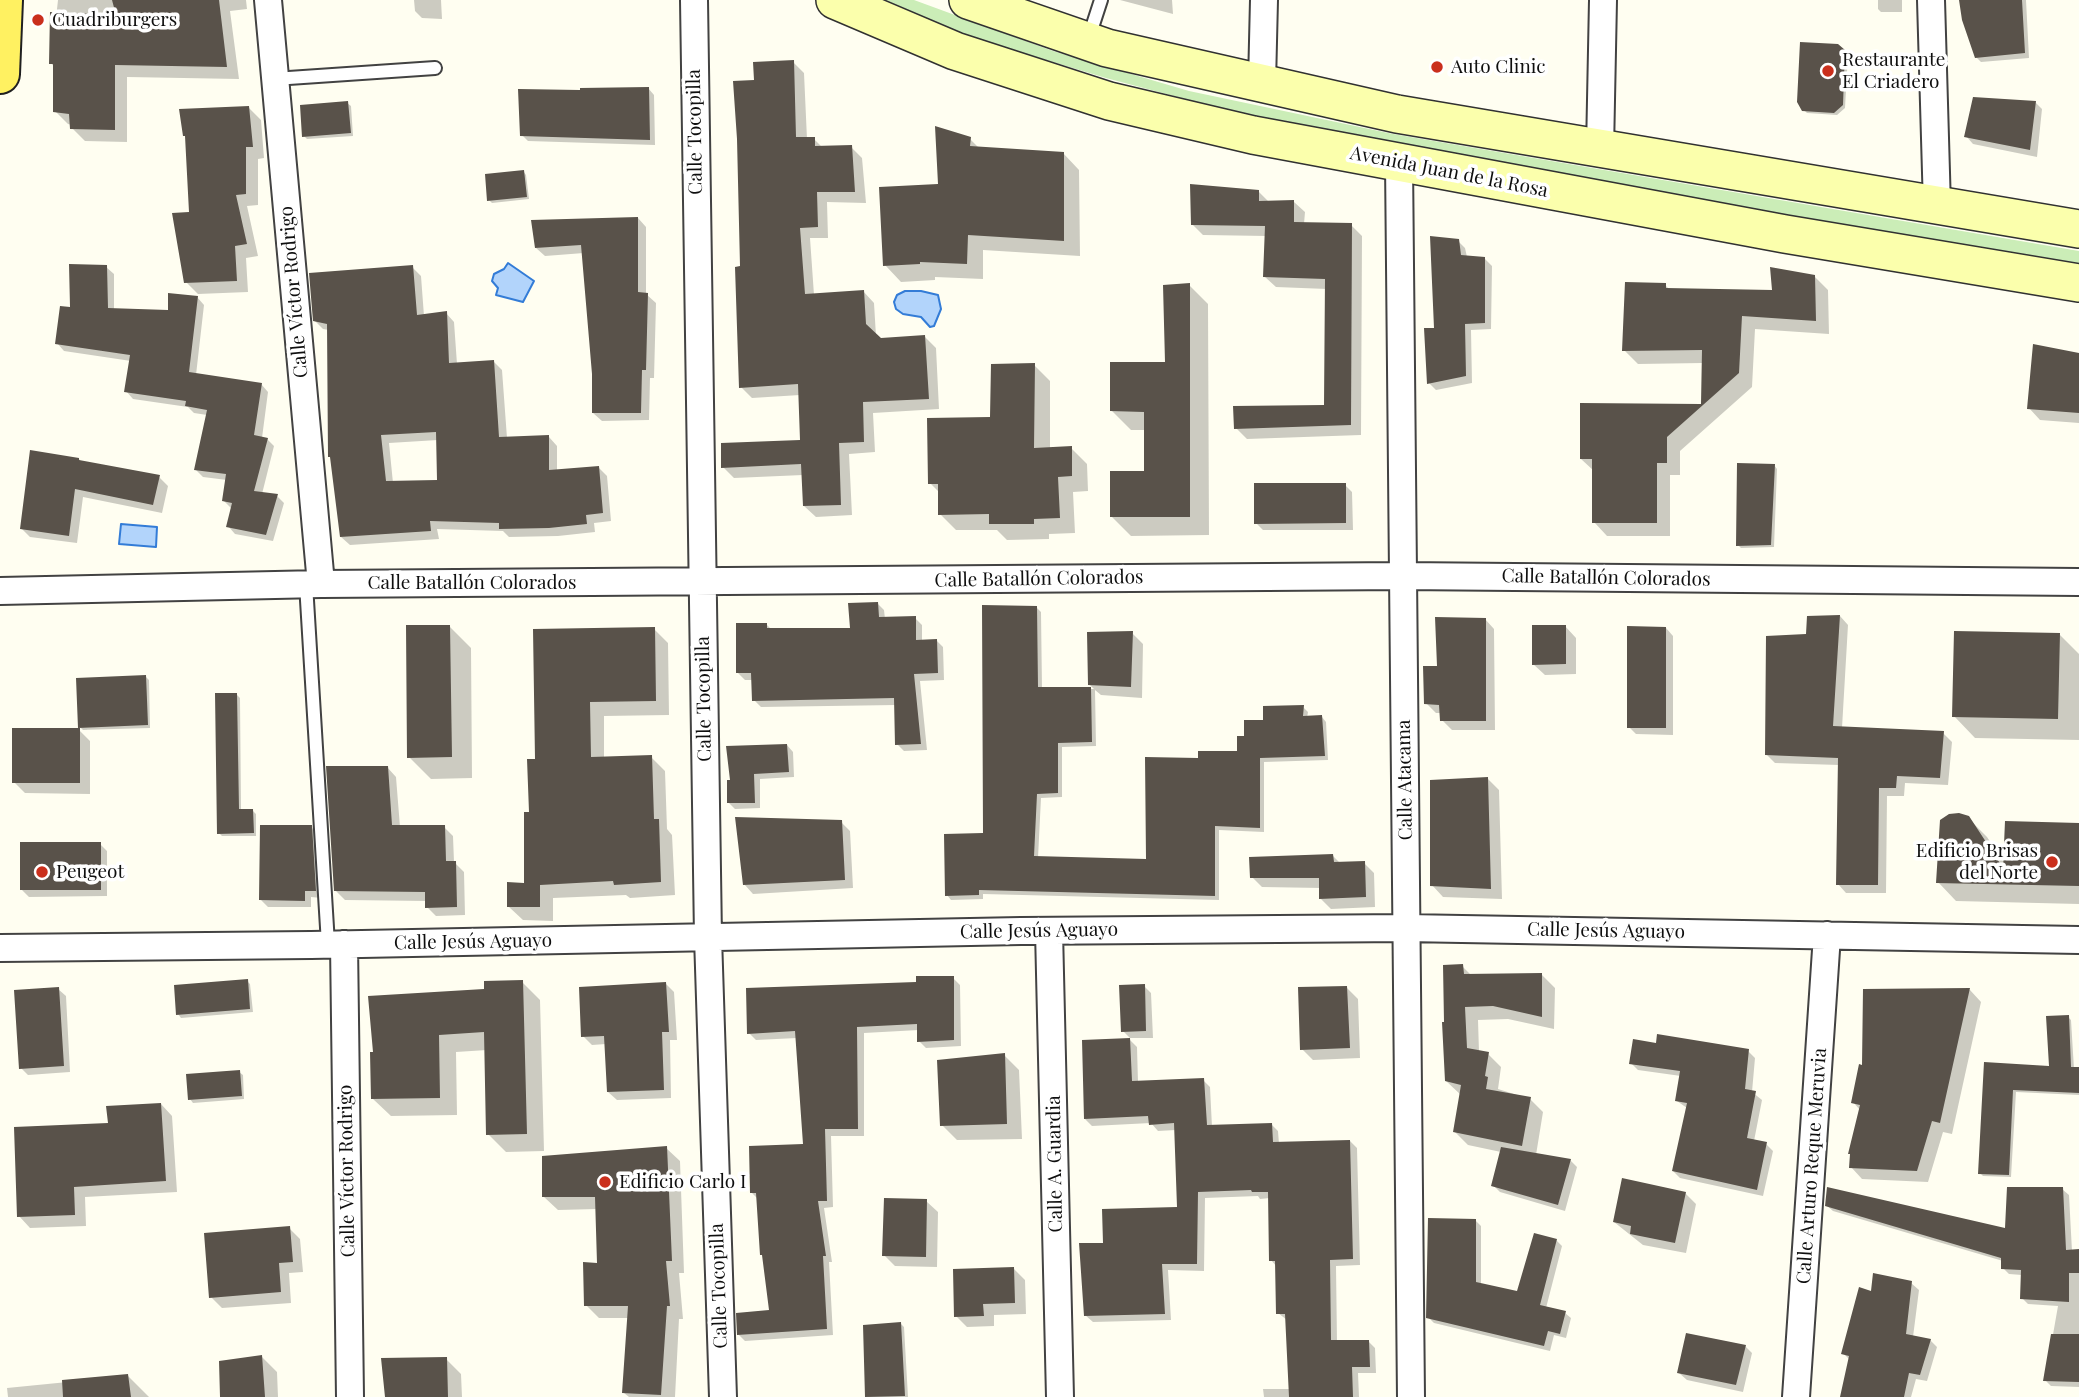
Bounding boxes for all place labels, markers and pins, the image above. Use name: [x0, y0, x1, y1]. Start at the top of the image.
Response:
place label: Cuadriburgers: [52, 9, 177, 31]
marker: Cuadriburgers: [30, 12, 46, 28]
place label: Restaurante El Criadero: [1842, 49, 1945, 93]
place label: Auto Clinic: [1451, 56, 1546, 78]
marker: Auto Clinic: [1429, 59, 1445, 75]
marker: Restaurante El Criadero: [1820, 63, 1836, 79]
place label: Edificio Brisas del Norte: [1916, 840, 2038, 884]
marker: Edificio Brisas del Norte: [2044, 854, 2060, 870]
place label: Peugeot: [56, 861, 124, 883]
marker: Peugeot: [34, 864, 50, 880]
place label: Edificio Carlo I: [619, 1171, 746, 1193]
marker: Edificio Carlo I: [597, 1174, 613, 1190]

